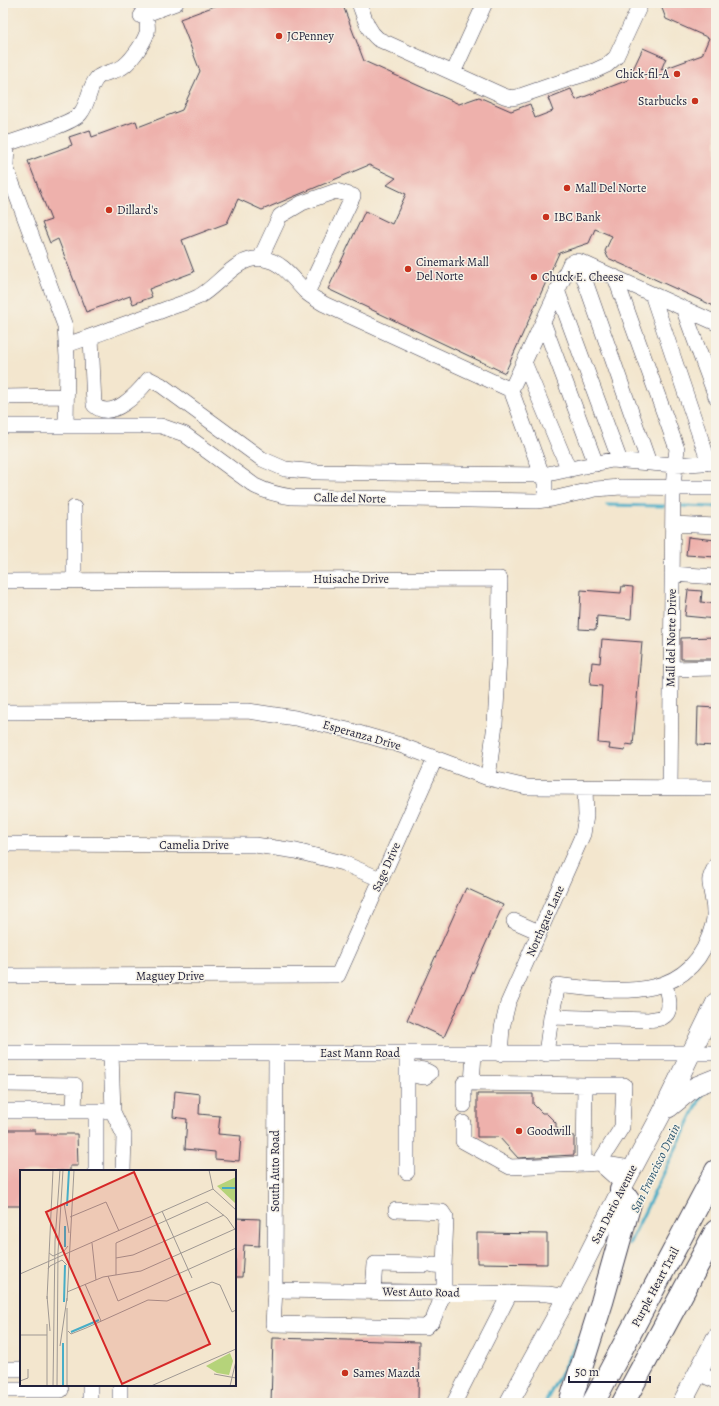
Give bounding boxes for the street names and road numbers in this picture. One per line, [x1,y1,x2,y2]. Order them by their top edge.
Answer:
street label: Calle del Norte [314,489,386,507]
street label: Huisache Drive [313,571,389,587]
street label: Mall del Norte Drive [662,589,680,687]
street label: Esperanza Drive [321,716,403,754]
street label: Camelia Drive [159,837,229,853]
street label: Sage Drive [368,840,404,894]
street label: Northgate Lane [522,883,568,959]
street label: Maguey Drive [136,968,204,984]
street label: East Mann Road [320,1045,400,1061]
street label: South Auto Road [267,1130,283,1212]
street label: San Dario Avenue [587,1162,641,1246]
street label: Purple Heart Trail [627,1244,683,1330]
street label: West Auto Road [381,1283,460,1301]

